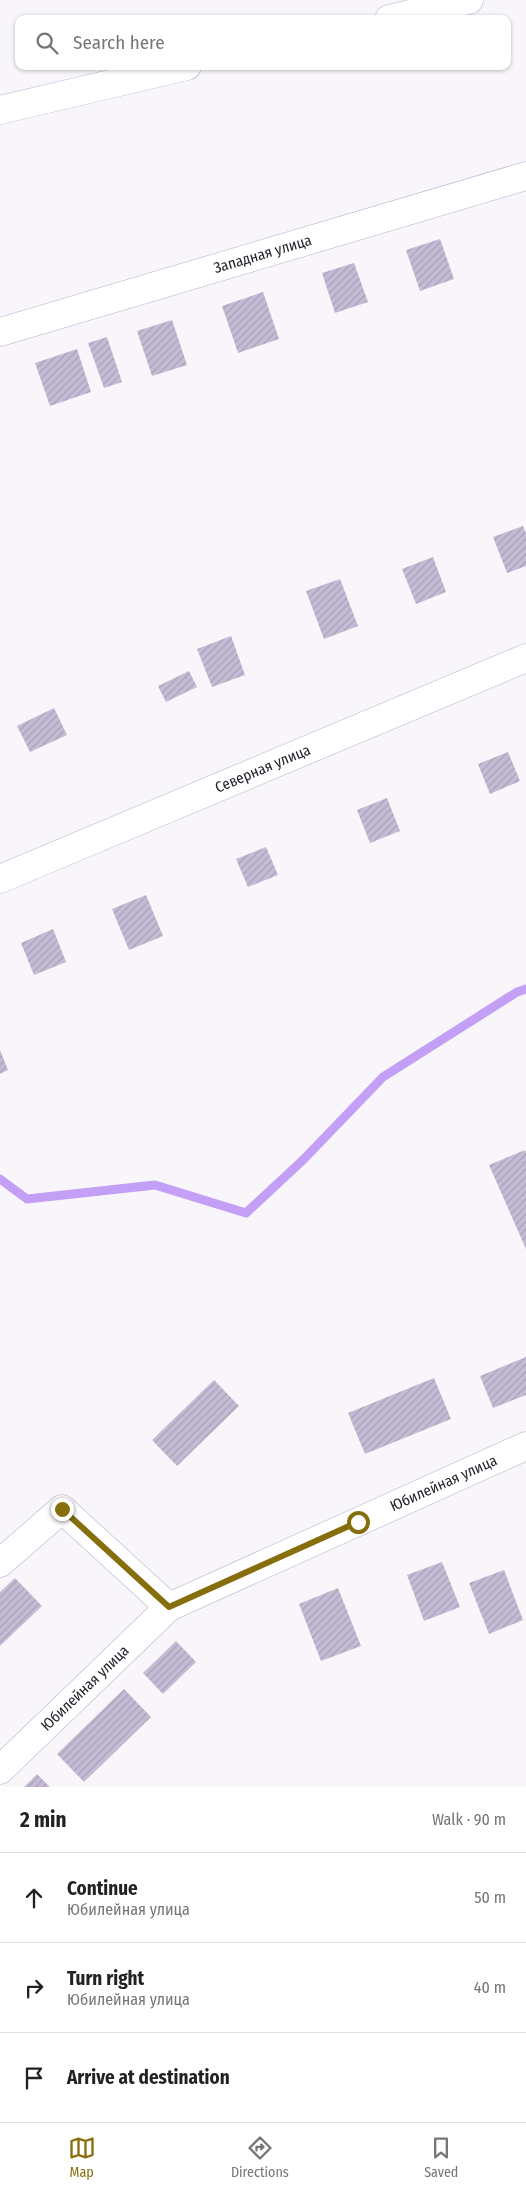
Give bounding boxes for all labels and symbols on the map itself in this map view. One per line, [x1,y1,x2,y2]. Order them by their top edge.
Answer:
street label: Западная улица [212,231,314,277]
street label: Северная улица [212,741,313,797]
street label: Юбилейная улица [387,1451,500,1515]
route end [51,1498,74,1521]
route start [347,1511,370,1534]
street label: Юбилейная улица [37,1642,133,1735]

